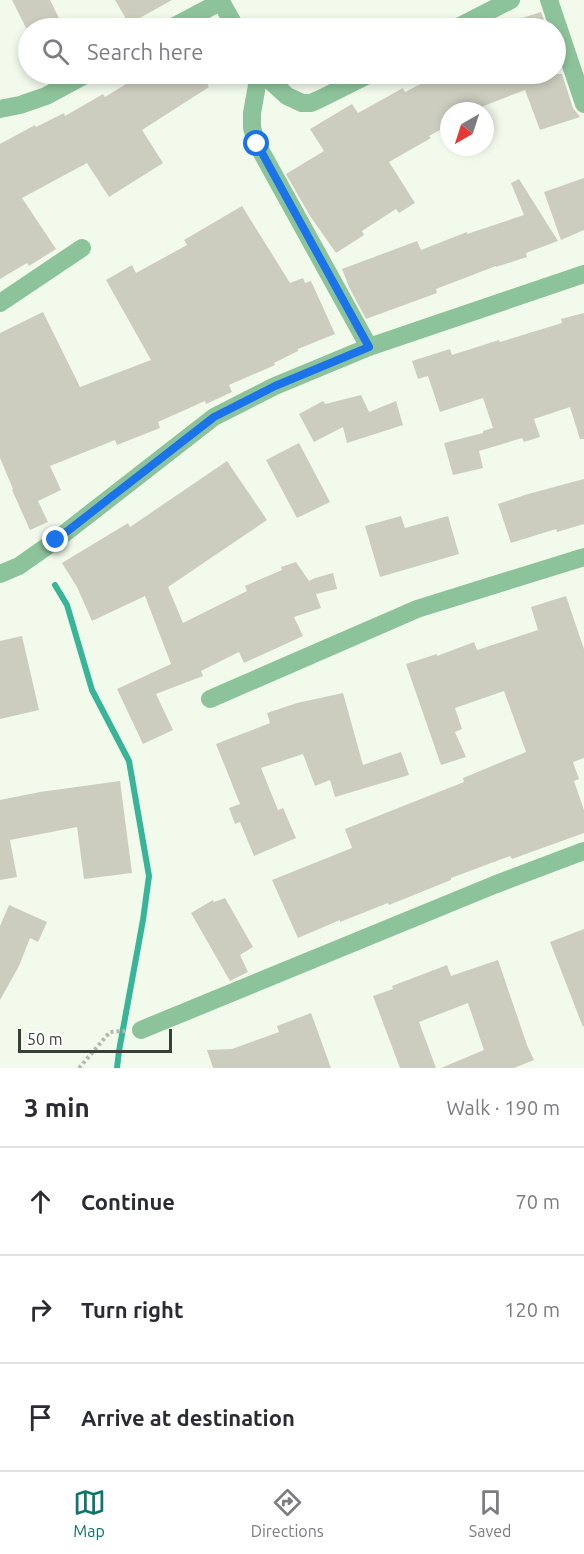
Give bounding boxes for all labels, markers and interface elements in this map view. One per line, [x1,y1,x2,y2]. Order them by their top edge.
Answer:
search box [18,18,566,84]
icon: search [39,35,72,68]
text: Search here [87,39,203,64]
north arrow [440,102,494,156]
route start [243,130,269,156]
route end [42,526,68,552]
scale bar [18,1026,172,1054]
text: 50 m [27,1030,63,1048]
text: 3 min [24,1093,90,1122]
text: Walk · 190 m [447,1096,560,1119]
icon: ahead [24,1185,57,1218]
text: Continue [81,1189,175,1214]
text: 70 m [516,1190,560,1213]
icon: right [24,1293,57,1326]
text: Turn right [81,1297,183,1322]
text: 120 m [504,1298,560,1321]
icon: arrive [24,1401,57,1434]
text: Arrive at destination [81,1405,295,1430]
tab: Map [73,1486,106,1540]
tab: Directions [251,1486,324,1540]
tab: Saved [469,1486,511,1540]

